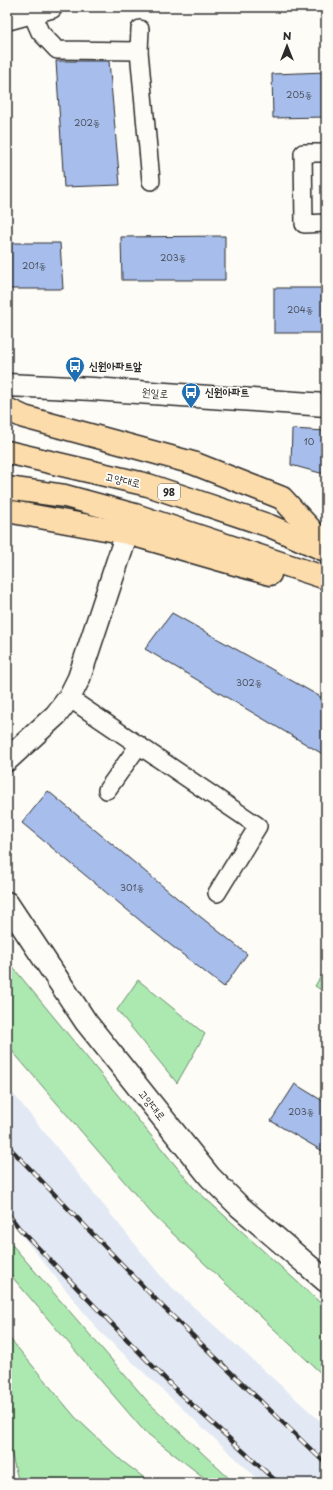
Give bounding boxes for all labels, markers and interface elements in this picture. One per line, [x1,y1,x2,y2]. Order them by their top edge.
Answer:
north arrow [267,26,307,66]
text: N [283,27,292,44]
house number: 205동 [286,87,312,101]
house number: 202동 [74,115,100,129]
house number: 203동 [160,250,186,264]
house number: 201동 [22,258,46,272]
house number: 204동 [287,302,313,316]
bus stop icon: 신원아파트앞 [64,355,86,383]
place label: 신원아파트앞 [89,357,142,374]
bus stop icon: 신원아파트 [180,381,202,409]
street label: 원일로 [141,383,169,402]
place label: 신원아파트 [205,383,249,400]
house number: 10 [304,434,315,448]
street label: 고양대로 [104,468,142,492]
road number: 98 [158,484,180,500]
house number: 302동 [236,675,262,689]
house number: 301동 [120,880,144,894]
street label: 고양대로 [135,1086,170,1124]
house number: 203동 [288,1104,314,1118]

